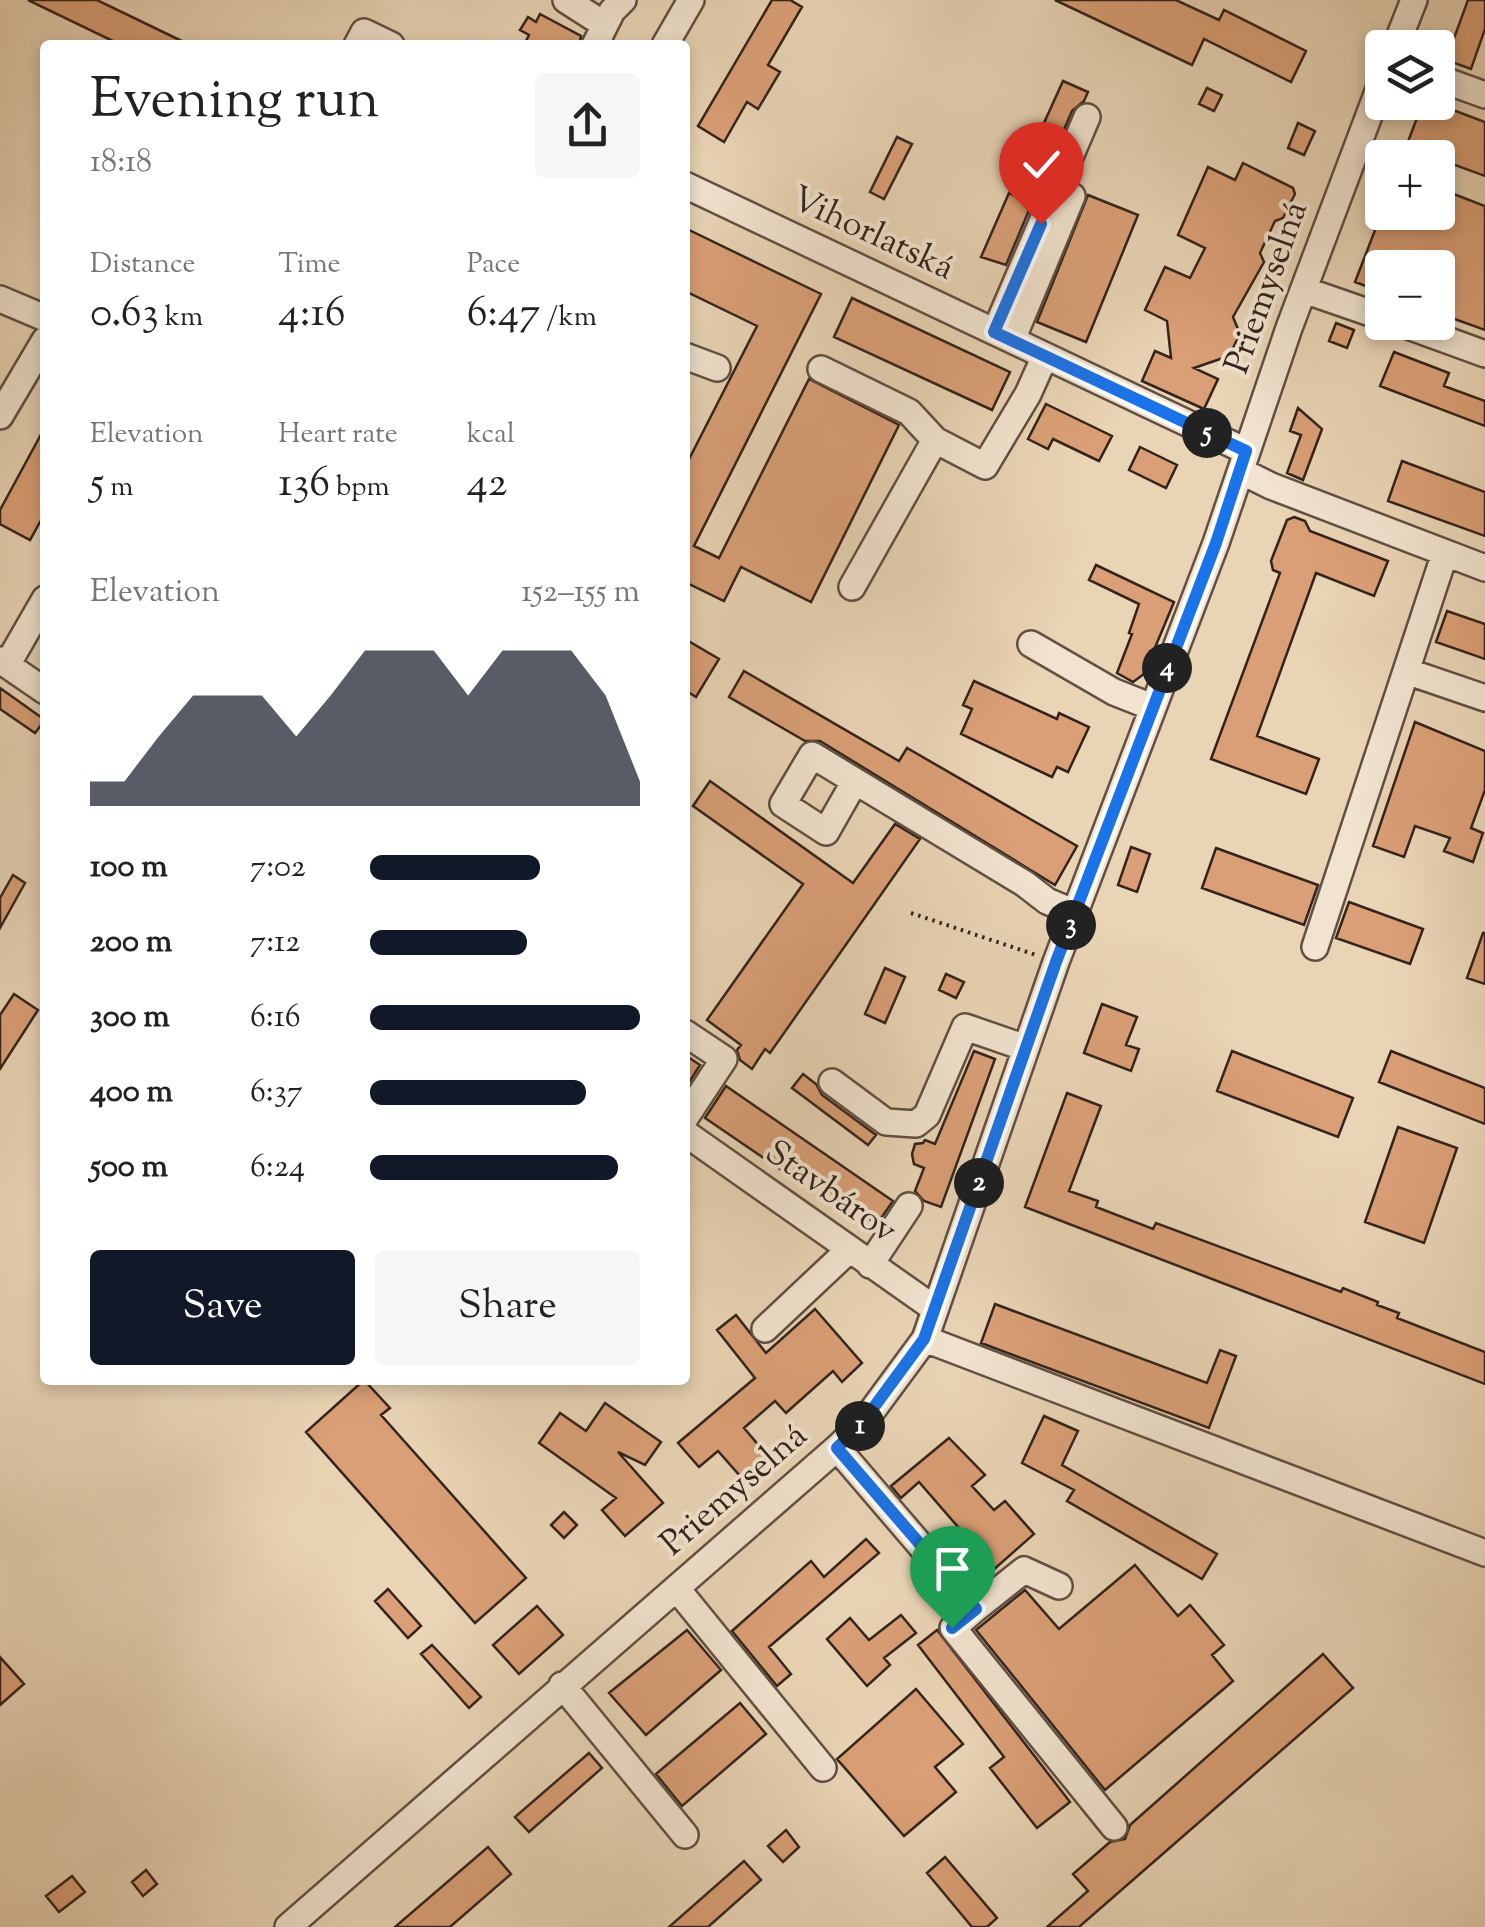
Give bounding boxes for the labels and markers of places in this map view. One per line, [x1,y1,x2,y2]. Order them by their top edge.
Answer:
pin [999,122,1084,225]
pin: 5 [1182,408,1232,458]
pin: 4 [1142,643,1192,693]
pin: 3 [1046,900,1096,950]
pin: 2 [954,1158,1004,1208]
pin: 1 [835,1401,885,1451]
pin [910,1526,995,1629]

